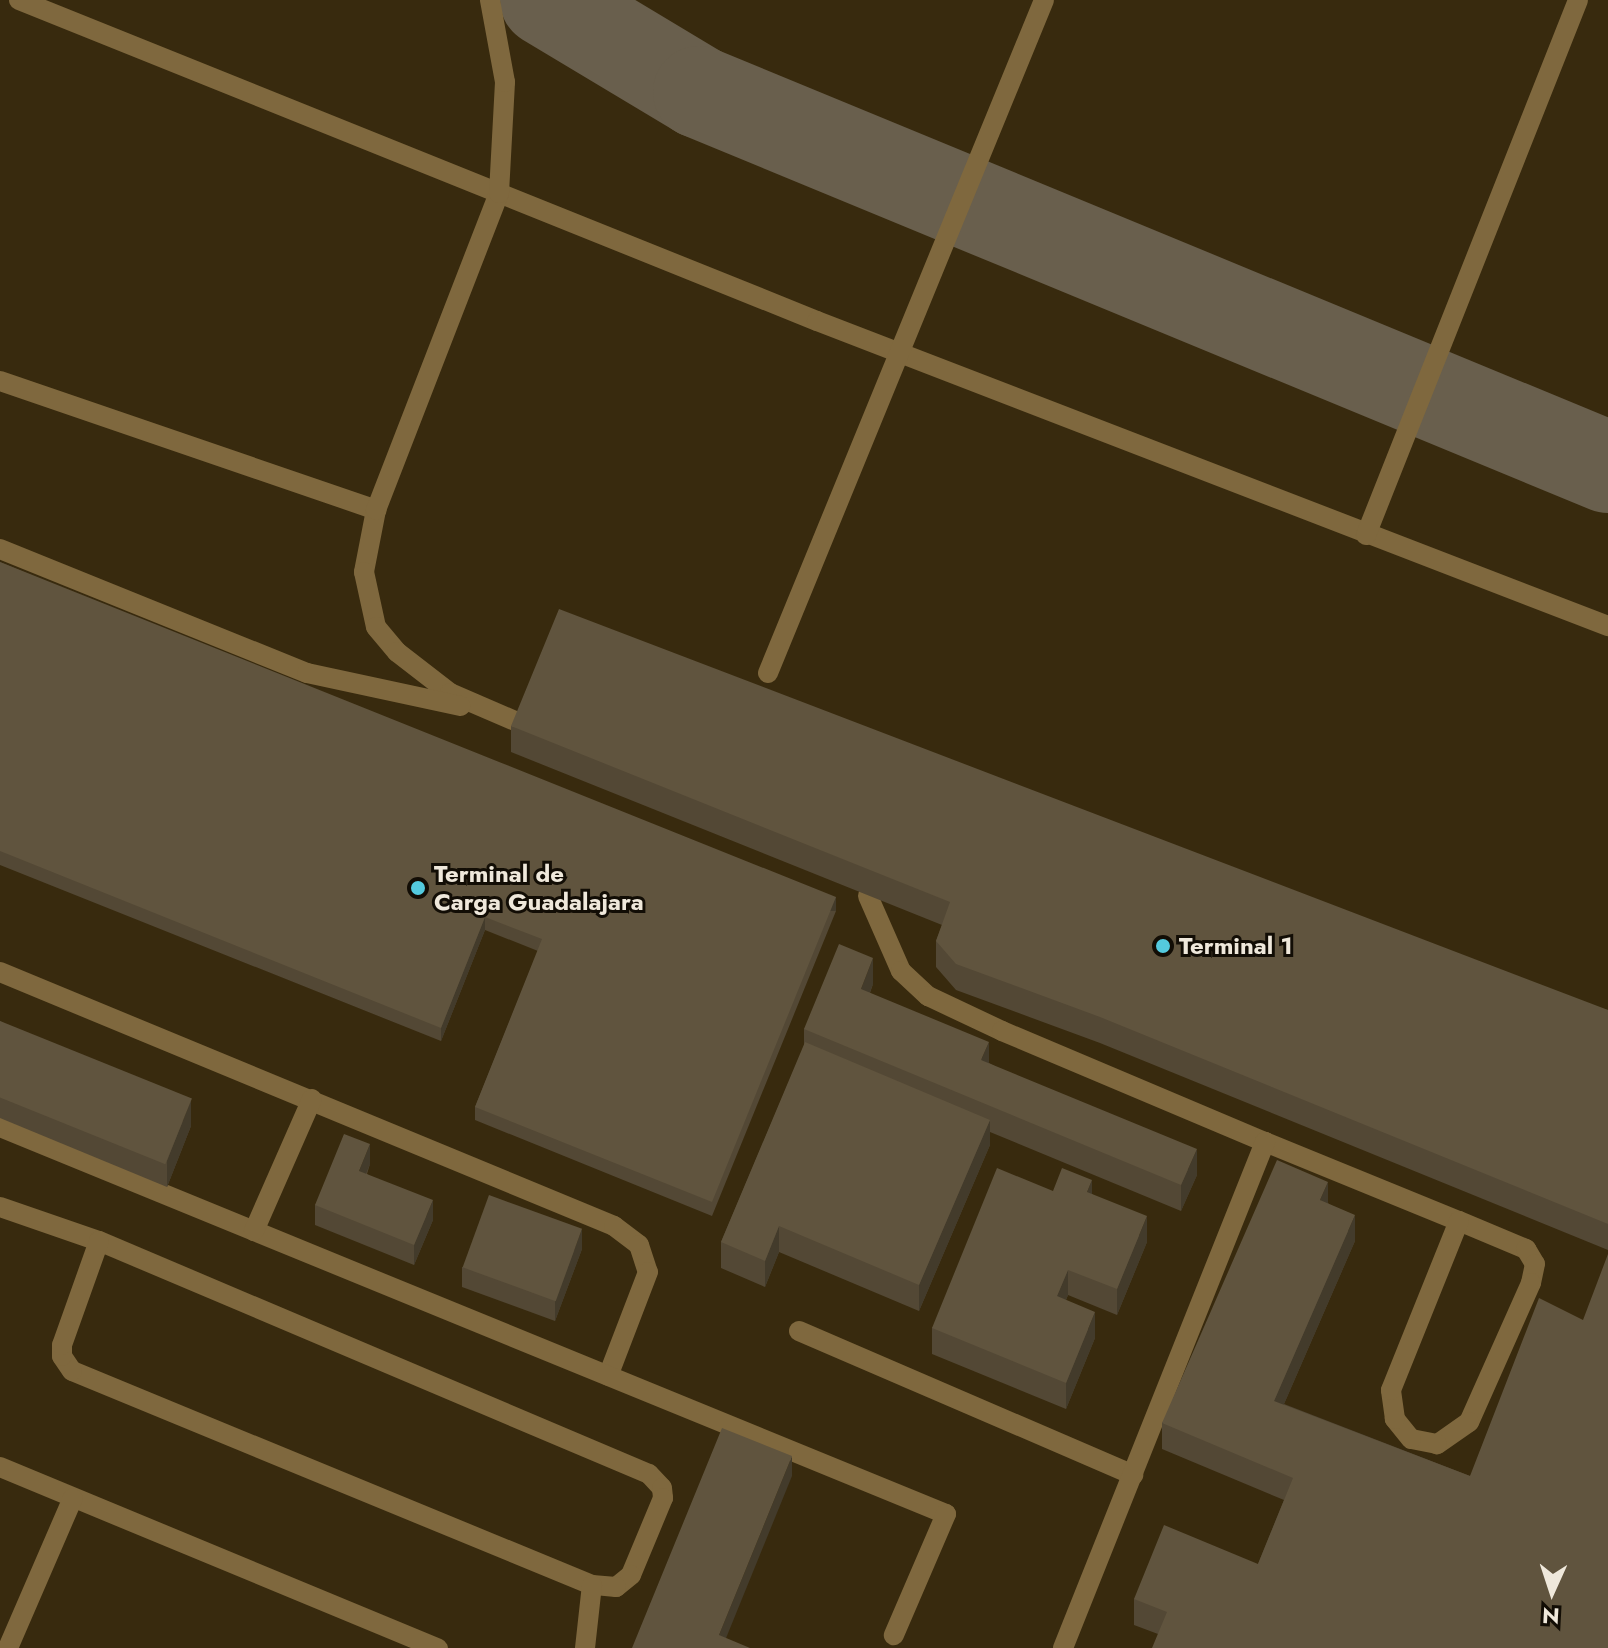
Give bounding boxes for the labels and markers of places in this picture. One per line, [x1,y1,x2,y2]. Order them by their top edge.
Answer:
place label: Terminal de Carga Guadalajara [434,860,644,916]
marker: Terminal de Carga Guadalajara [409,879,427,897]
place label: Terminal 1 [1179,932,1293,960]
marker: Terminal 1 [1154,937,1172,955]

